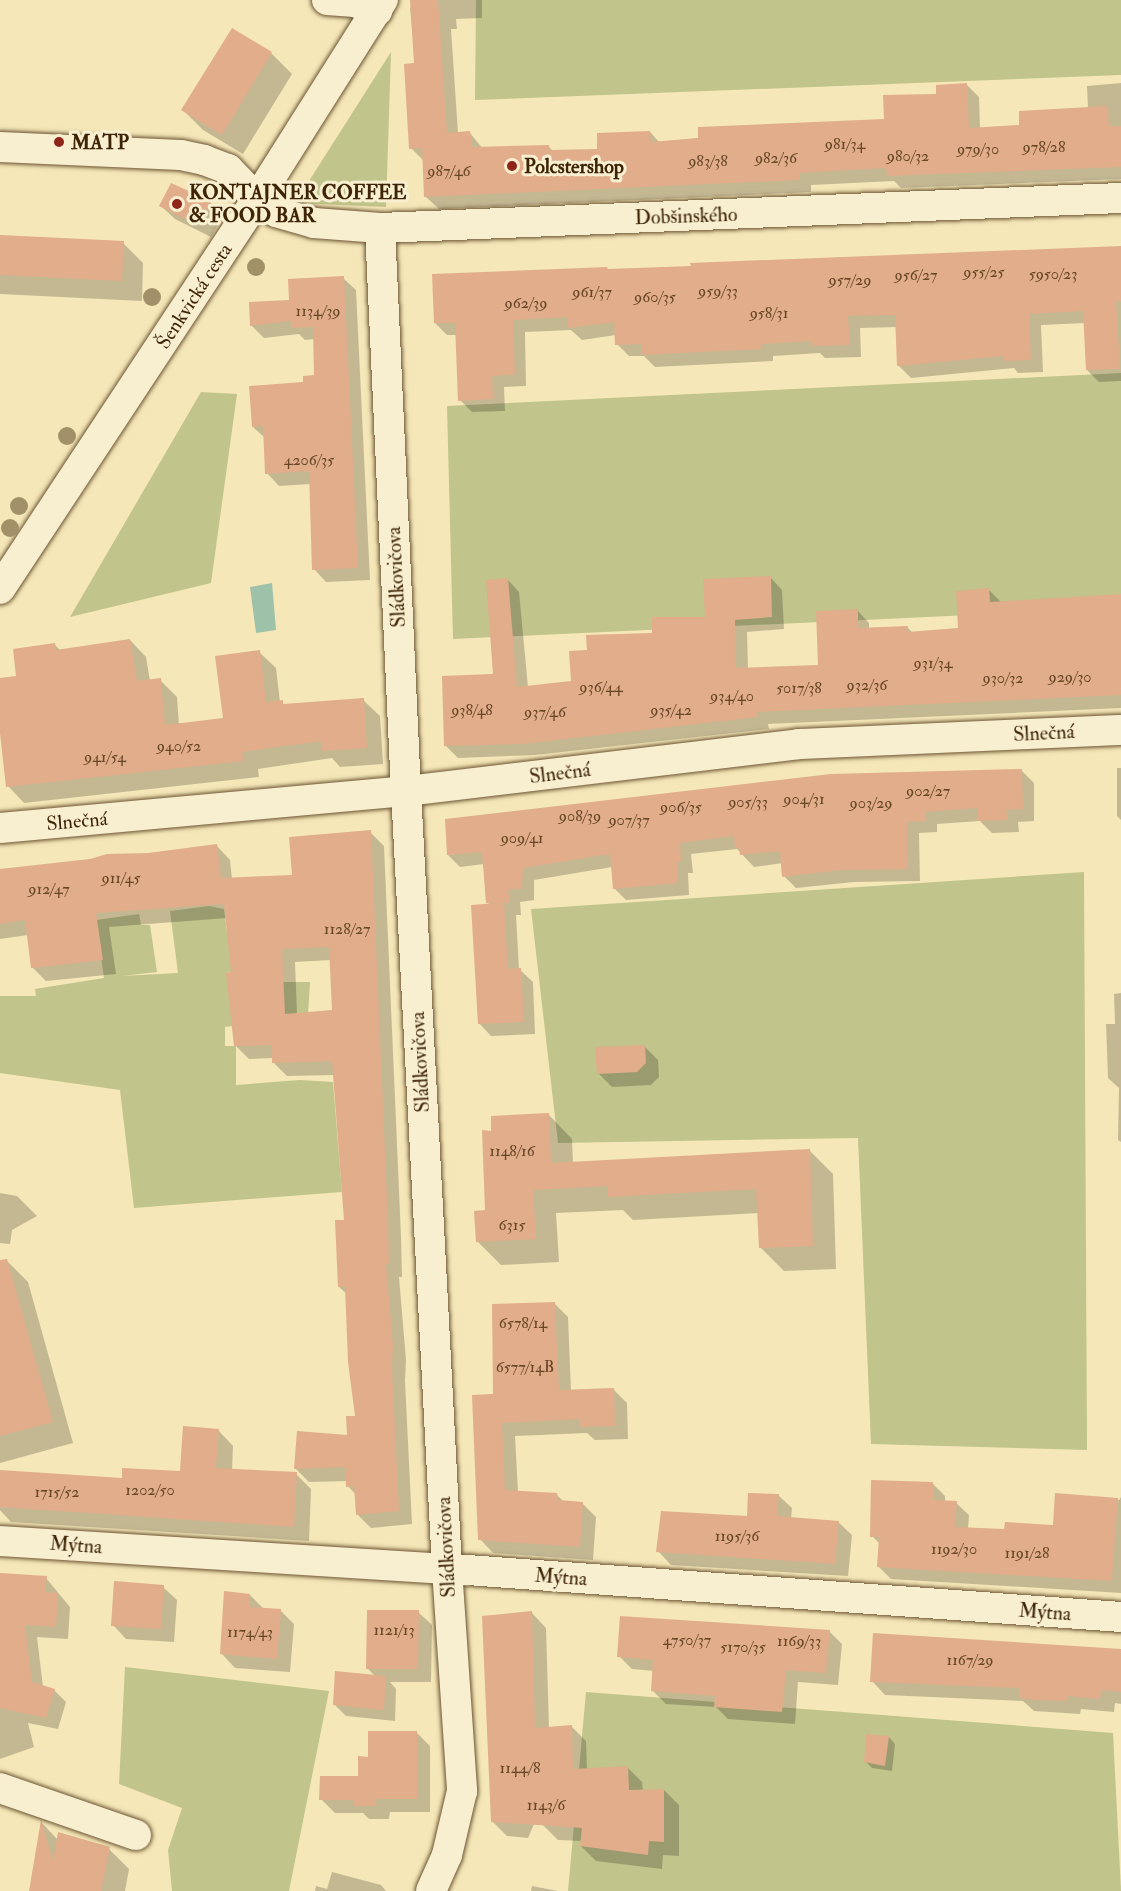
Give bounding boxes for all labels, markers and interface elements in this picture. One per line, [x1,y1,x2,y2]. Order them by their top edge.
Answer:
place label: MATP [71,130,129,154]
house number: 981/34 [825,134,865,154]
marker: MATP [52,135,66,149]
house number: 978/28 [1023,137,1065,157]
house number: 979/30 [957,139,999,159]
house number: 980/32 [887,146,929,166]
house number: 982/36 [755,148,797,168]
house number: 983/38 [688,151,728,171]
place label: Polcstershop [524,154,624,178]
marker: Polcstershop [505,159,519,173]
house number: 987/46 [427,161,471,181]
place label: KONTAJNER COFFEE & FOOD BAR [189,180,406,227]
marker: KONTAJNER COFFEE & FOOD BAR [170,197,184,211]
street label: Dobšinského [634,202,738,230]
street label: Šenkvická cesta [151,239,237,353]
house number: 955/25 [963,262,1005,282]
house number: 5950/23 [1029,264,1077,284]
house number: 956/27 [895,265,937,285]
house number: 957/29 [829,270,871,290]
house number: 959/33 [698,281,738,301]
house number: 961/37 [572,282,612,302]
house number: 960/35 [634,287,676,307]
house number: 962/39 [505,293,547,313]
house number: 1134/39 [296,301,340,321]
house number: 958/31 [750,303,788,323]
house number: 4206/35 [284,450,334,470]
street label: Sládkovičova [381,526,411,628]
house number: 931/34 [914,653,952,673]
house number: 929/30 [1048,667,1092,687]
house number: 930/32 [983,668,1023,688]
house number: 932/36 [847,675,887,695]
house number: 936/44 [579,677,623,697]
house number: 5017/38 [776,678,822,698]
house number: 934/40 [710,686,754,706]
house number: 938/48 [451,700,493,720]
house number: 935/42 [650,700,692,720]
house number: 937/46 [524,702,566,722]
street label: Slnečná [1013,719,1075,747]
house number: 940/52 [157,736,201,756]
house number: 941/54 [84,747,126,767]
street label: Slnečná [528,757,592,789]
house number: 902/27 [906,781,950,801]
house number: 904/31 [783,789,825,809]
house number: 905/33 [728,792,768,812]
house number: 903/29 [849,793,892,813]
house number: 906/35 [660,797,702,817]
street label: Slnečná [45,806,109,836]
house number: 908/39 [559,806,601,826]
house number: 907/37 [608,810,650,830]
house number: 909/41 [501,828,543,848]
house number: 911/45 [102,868,140,888]
house number: 912/47 [28,879,70,899]
house number: 1128/27 [324,919,370,939]
street label: Sládkovičova [405,1011,435,1113]
house number: 1148/16 [489,1141,535,1161]
house number: 6315 [499,1215,525,1235]
house number: 6578/14 [499,1313,547,1333]
house number: 6577/14B [496,1357,554,1377]
house number: 1202/50 [125,1480,175,1500]
house number: 1715/52 [35,1482,79,1502]
street label: Sládkovičova [431,1496,461,1598]
house number: 1195/36 [715,1526,759,1546]
street label: Mýtna [49,1531,103,1559]
house number: 1192/30 [931,1539,977,1559]
house number: 1191/28 [1005,1543,1049,1563]
street label: Mýtna [534,1563,588,1591]
street label: Mýtna [1018,1598,1072,1626]
house number: 1121/13 [373,1620,415,1640]
house number: 1174/43 [227,1622,273,1642]
house number: 4750/37 [663,1630,711,1650]
house number: 1169/33 [777,1631,821,1651]
house number: 5170/35 [720,1637,766,1657]
house number: 1167/29 [946,1650,994,1670]
house number: 1144/8 [500,1758,540,1778]
house number: 1143/6 [527,1795,565,1815]

